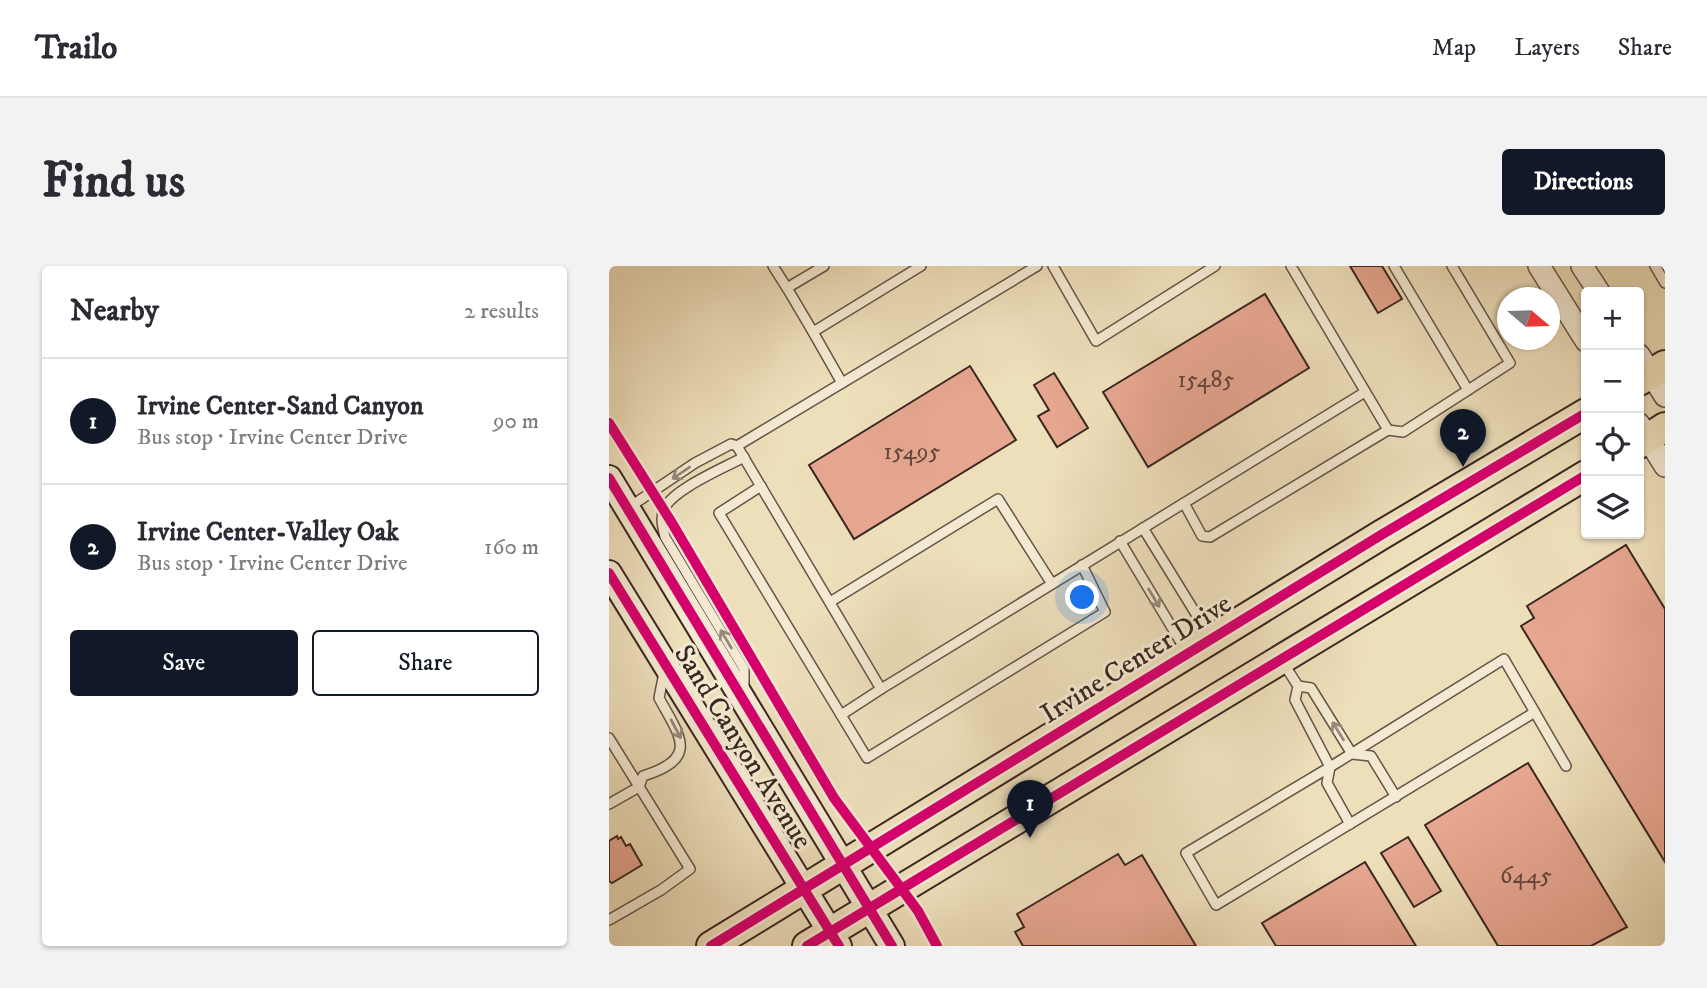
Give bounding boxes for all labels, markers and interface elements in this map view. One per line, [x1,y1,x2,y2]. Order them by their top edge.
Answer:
text: Trailo [35,28,117,69]
text: Map [1432,33,1476,63]
text: Layers [1514,33,1580,63]
text: Share [1618,33,1672,63]
button: Directions [1502,149,1665,215]
text: Find us [42,151,185,213]
north arrow [1497,287,1560,350]
map controls [1581,287,1644,539]
button: + [1581,287,1644,350]
text: Nearby [70,293,159,330]
text: 2 results [464,297,539,326]
button: − [1581,350,1644,413]
house number: 15485 [1177,365,1235,395]
text: Irvine Center-Sand Canyon [137,390,423,423]
text: 1 [89,407,97,436]
text: 90 m [493,407,539,436]
pin: 2 [1440,409,1486,467]
button: locate [1581,413,1644,476]
text: Bus stop · Irvine Center Drive [137,423,408,452]
house number: 15495 [883,437,941,467]
one-way arrow [672,466,691,480]
button: layers [1581,476,1644,539]
text: Irvine Center-Valley Oak [137,516,399,549]
text: 2 [87,533,99,562]
text: 160 m [484,533,539,562]
text: Bus stop · Irvine Center Drive [137,549,408,578]
your location [1065,580,1099,614]
street label: Irvine Center Drive [1034,586,1238,732]
one-way arrow [1147,587,1161,607]
button: Save [70,630,298,696]
button: Share [312,630,539,696]
one-way arrow [719,630,733,650]
street label: Sand Canyon Avenue [666,638,820,856]
one-way arrow [669,719,683,739]
one-way arrow [1331,722,1346,741]
pin: 1 [1007,780,1053,838]
house number: 6445 [1500,861,1552,891]

